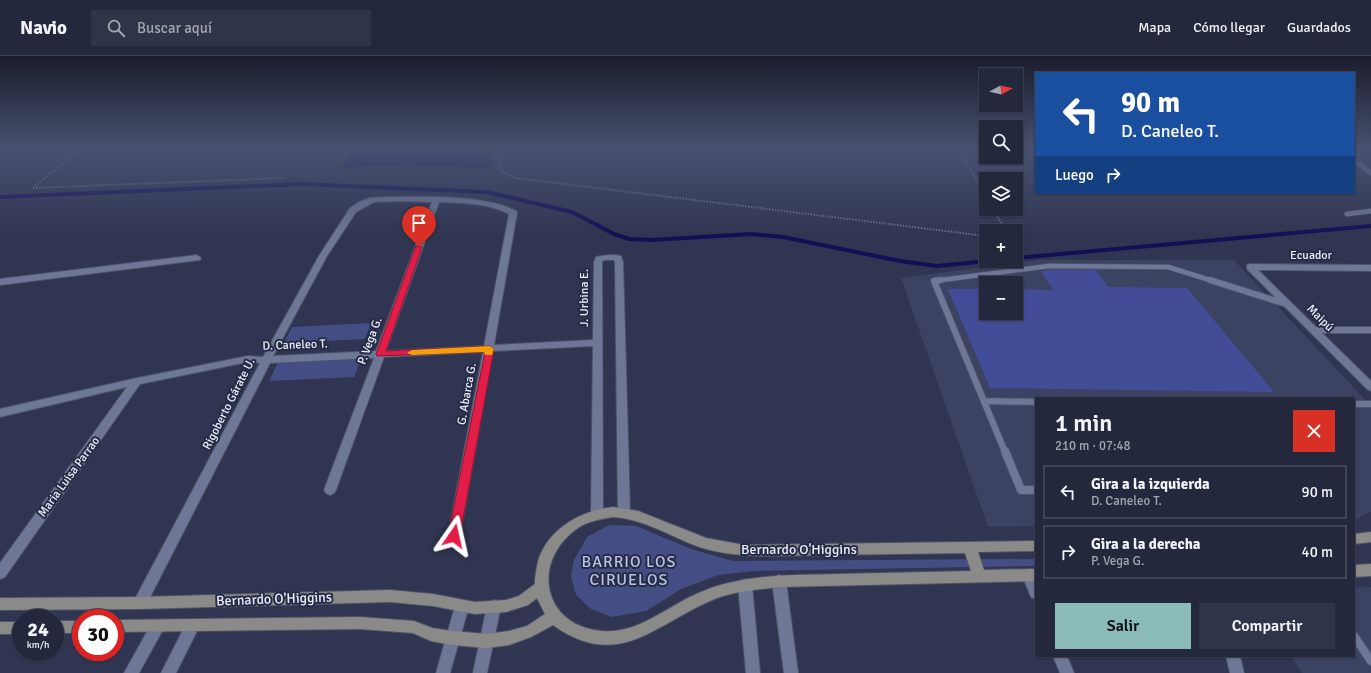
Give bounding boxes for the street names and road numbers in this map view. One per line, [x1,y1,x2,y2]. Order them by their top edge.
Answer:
street label: Ecuador [1290,248,1333,263]
street label: J. Urbina E. [577,269,592,327]
street label: Maipú [1303,301,1337,335]
street label: P. Vega G. [355,315,385,367]
street label: D. Caneleo T. [262,336,328,354]
street label: Rigoberto Gárate U. [199,356,259,452]
street label: G. Abarca G. [454,362,480,426]
street label: Maria Luisa Parrao [35,434,103,520]
street label: Bernardo O'Higgins [741,541,857,558]
street label: Bernardo O'Higgins [216,588,332,610]

